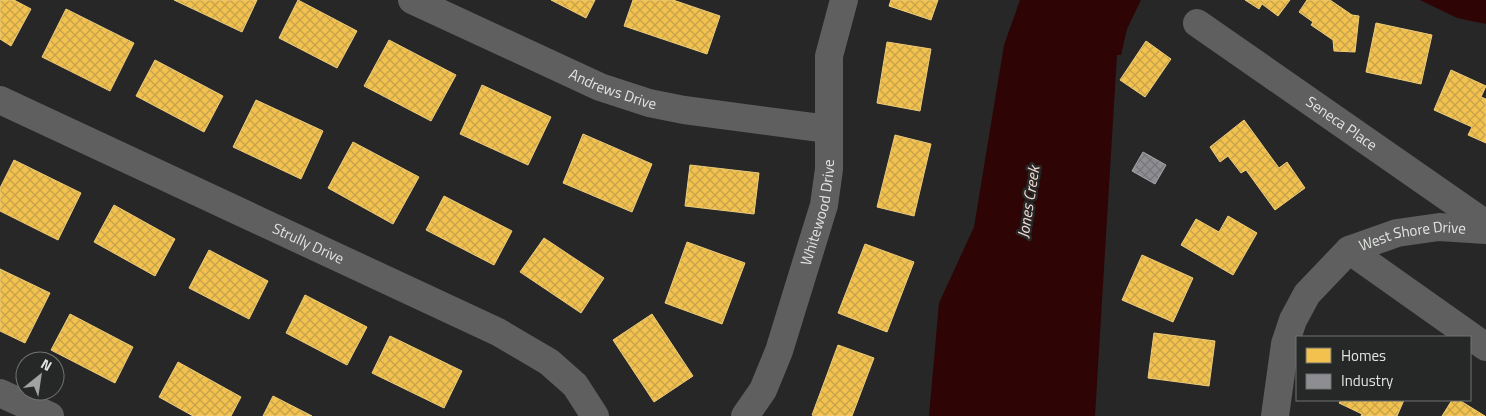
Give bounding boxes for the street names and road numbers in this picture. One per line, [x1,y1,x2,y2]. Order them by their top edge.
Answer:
street label: Andrews Drive [565,62,659,115]
street label: Seneca Place [1301,90,1382,156]
street label: Whitewood Drive [794,160,840,268]
street label: West Shore Drive [1355,215,1467,257]
street label: Strully Drive [269,216,348,270]

